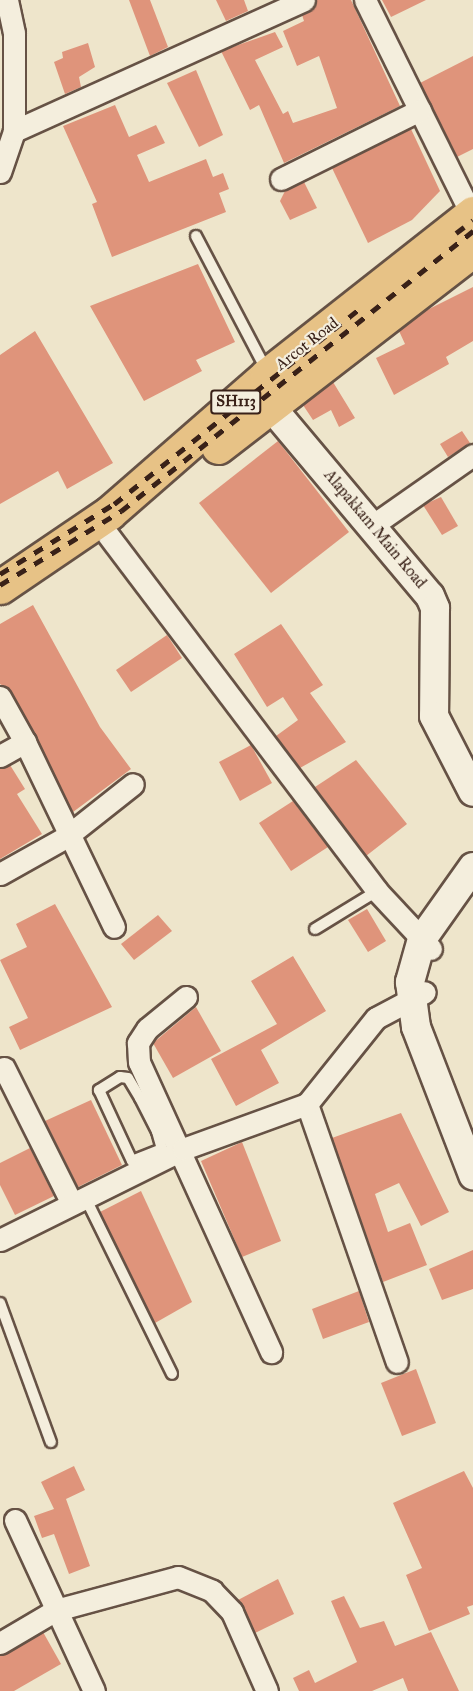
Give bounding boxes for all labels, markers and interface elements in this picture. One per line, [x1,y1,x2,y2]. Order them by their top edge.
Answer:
street label: Arcot Road [272,313,342,375]
road number: SH113 [209,390,263,414]
street label: Alapakkam Main Road [320,466,430,592]

